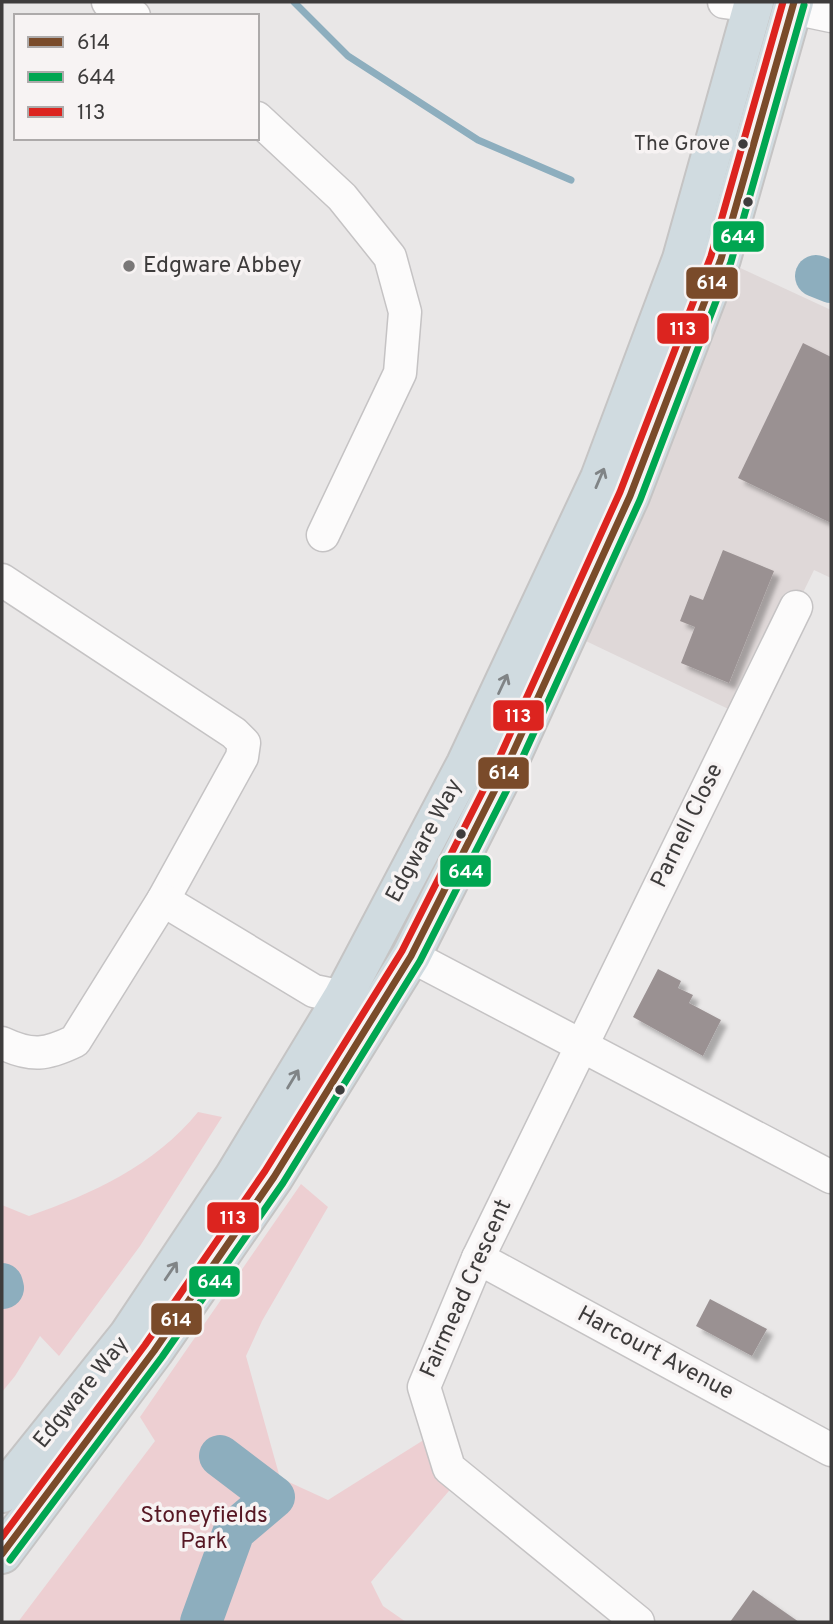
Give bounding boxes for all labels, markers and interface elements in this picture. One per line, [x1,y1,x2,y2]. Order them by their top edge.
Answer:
legend [14,14,259,140]
text: 614 [77,30,110,57]
text: 644 [77,65,116,92]
text: 113 [77,100,105,127]
place label: The Grove [634,131,730,158]
marker: The Grove [736,137,750,151]
unlabelled marker [741,195,755,209]
line badge: 644 [712,220,765,253]
text: 644 [720,226,756,250]
place label: Edgware Abbey [143,252,302,281]
marker: Edgware Abbey [121,258,137,274]
line badge: 614 [685,266,739,300]
text: 614 [696,272,728,296]
line badge: 113 [656,312,710,345]
text: 113 [670,318,696,342]
one-way arrow [594,467,607,489]
one-way arrow [497,674,511,695]
line badge: 113 [492,699,545,732]
text: 113 [505,705,531,729]
line badge: 614 [477,756,530,790]
street label: Parnell Close [645,759,731,893]
text: 614 [488,762,520,786]
street label: Edgware Way [380,774,470,908]
unlabelled marker [454,827,468,841]
line badge: 644 [439,854,492,888]
text: 644 [448,861,484,885]
one-way arrow [286,1069,300,1089]
unlabelled marker [333,1083,347,1097]
street label: Fairmead Crescent [415,1195,519,1383]
line badge: 113 [206,1201,260,1234]
text: 113 [220,1207,246,1231]
one-way arrow [164,1262,179,1281]
line badge: 644 [188,1265,241,1298]
text: 644 [197,1271,233,1295]
street label: Harcourt Avenue [572,1301,738,1407]
line badge: 614 [150,1302,203,1336]
text: 614 [160,1309,192,1333]
street label: Edgware Way [28,1331,136,1455]
park label: Stoneyfields Park [140,1502,268,1557]

